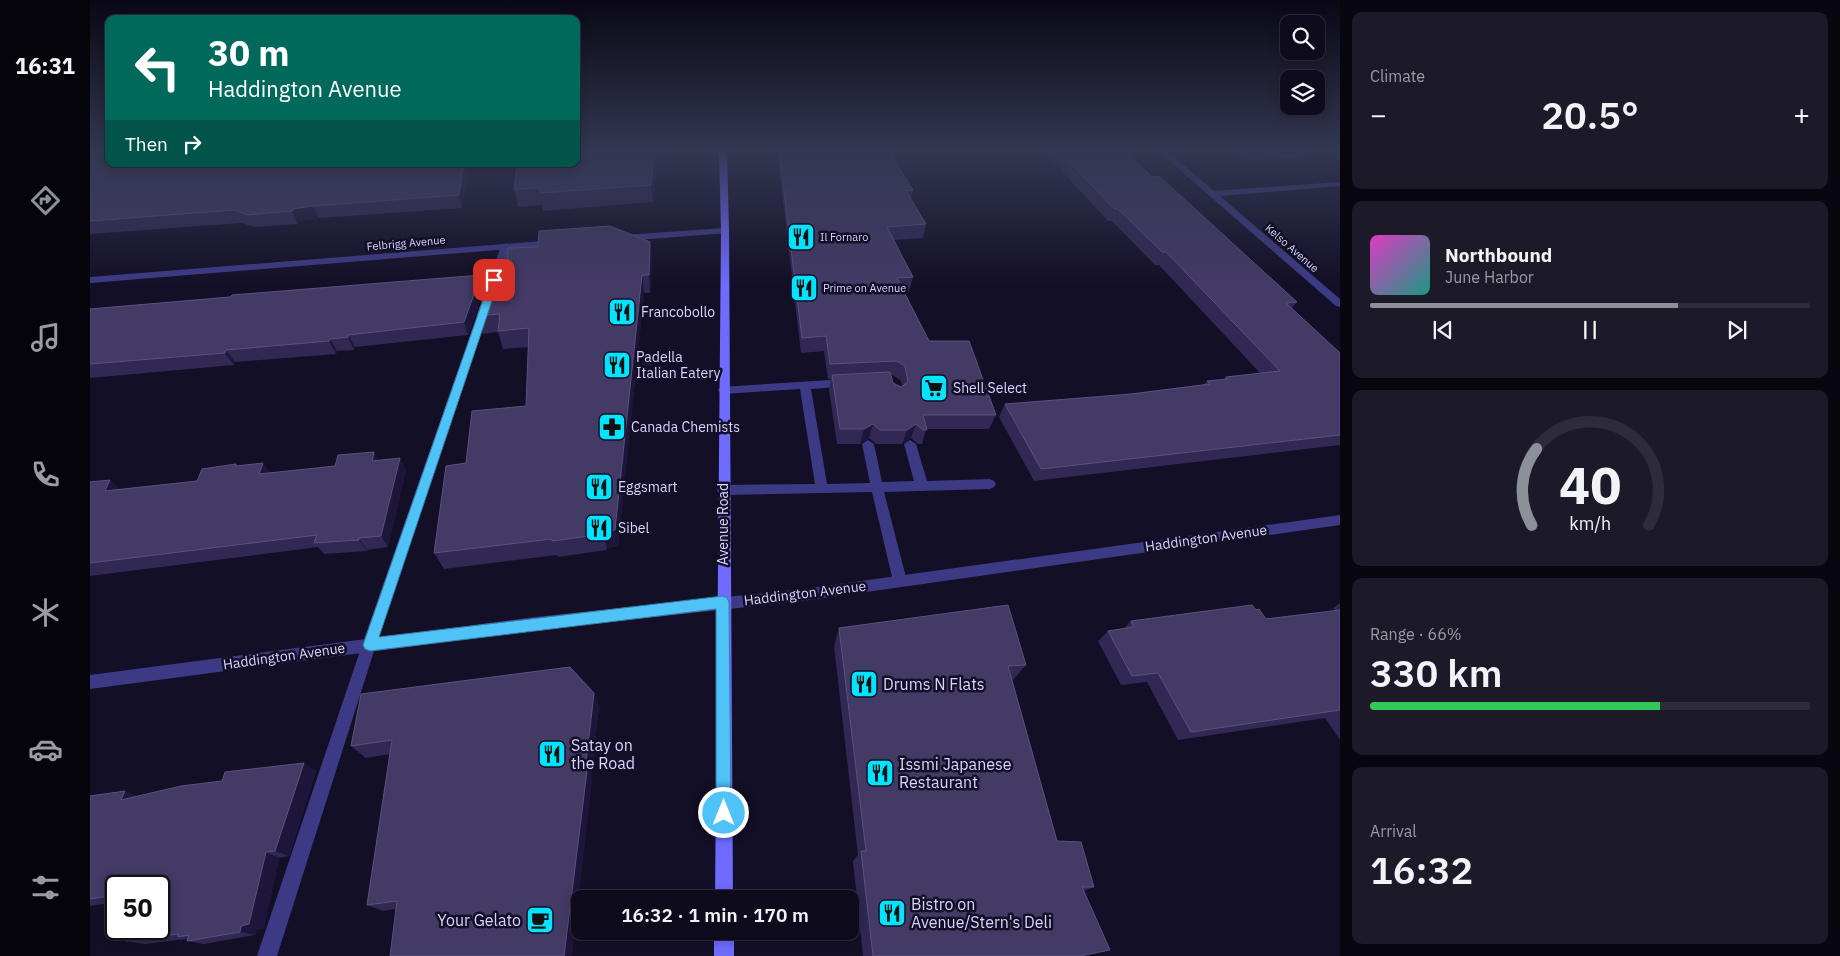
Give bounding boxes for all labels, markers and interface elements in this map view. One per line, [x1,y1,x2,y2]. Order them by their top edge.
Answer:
map controls [1280,15,1325,115]
button: search [1280,15,1325,60]
text: 30 m [208,30,290,76]
icon: left [125,35,190,100]
text: 16:31 [15,51,75,80]
text: Climate [1370,66,1425,86]
button: layers [1280,70,1325,115]
text: Haddington Avenue [208,74,402,103]
text: 20.5° [1541,90,1639,139]
text: − [1370,96,1387,133]
text: + [1793,96,1810,133]
icon: right [178,130,206,158]
text: Then [125,132,168,156]
icon: directions [28,183,63,218]
street label: Kelso Avenue [1262,221,1322,275]
restaurant icon: Il Fornaro [786,222,816,252]
place label: Il Fornaro [820,230,868,244]
street label: Felbrigg Avenue [366,233,446,253]
text: Northbound [1445,243,1552,267]
pin [473,259,515,301]
icon: arrive [480,266,508,294]
text: June Harbor [1445,267,1534,287]
restaurant icon: Prime on Avenue [789,273,819,303]
place label: Prime on Avenue [823,281,906,295]
restaurant icon: Francobollo [607,297,637,327]
place label: Francobollo [641,303,715,321]
icon: previous [1429,316,1457,344]
icon: pause [1576,316,1604,344]
icon: next [1723,316,1751,344]
icon: music [28,320,63,355]
place label: Padella Italian Eatery [636,348,720,382]
restaurant icon: Padella Italian Eatery [602,350,632,380]
supermarket icon: Shell Select [919,373,949,403]
place label: Shell Select [953,379,1027,397]
pharmacy icon: Canada Chemists [597,412,627,442]
place label: Canada Chemists [631,418,740,436]
text: 40 [1559,451,1621,518]
icon: phone [28,457,63,492]
restaurant icon: Eggsmart [584,472,614,502]
place label: Eggsmart [618,478,678,496]
street label: Avenue Road [714,483,732,565]
text: km/h [1569,512,1611,535]
restaurant icon: Sibel [584,513,614,543]
place label: Sibel [618,519,649,537]
street label: Haddington Avenue [1144,520,1269,555]
street label: Haddington Avenue [743,577,868,609]
icon: climate [28,595,63,630]
text: Range · 66% [1370,624,1462,644]
street label: Haddington Avenue [222,638,347,673]
text: 330 km [1370,648,1502,697]
restaurant icon: Drums N Flats [849,669,879,699]
place label: Drums N Flats [883,674,985,694]
icon: car [28,732,63,767]
place label: Satay on the Road [571,735,635,773]
restaurant icon: Satay on the Road [537,739,567,769]
place label: Issmi Japanese Restaurant [899,754,1012,792]
restaurant icon: Issmi Japanese Restaurant [865,758,895,788]
position arrow [697,786,749,838]
text: Arrival [1370,821,1417,841]
text: 16:32 [1370,845,1473,894]
icon: filters [28,870,63,905]
speed limit sign: 50 [105,875,170,940]
place label: Bistro on Avenue/Stern's Deli [911,894,1052,932]
restaurant icon: Bistro on Avenue/Stern's Deli [877,898,907,928]
text: 16:32 · 1 min · 170 m [621,903,809,927]
cafe icon: Your Gelato [525,905,555,935]
place label: Your Gelato [437,910,521,930]

